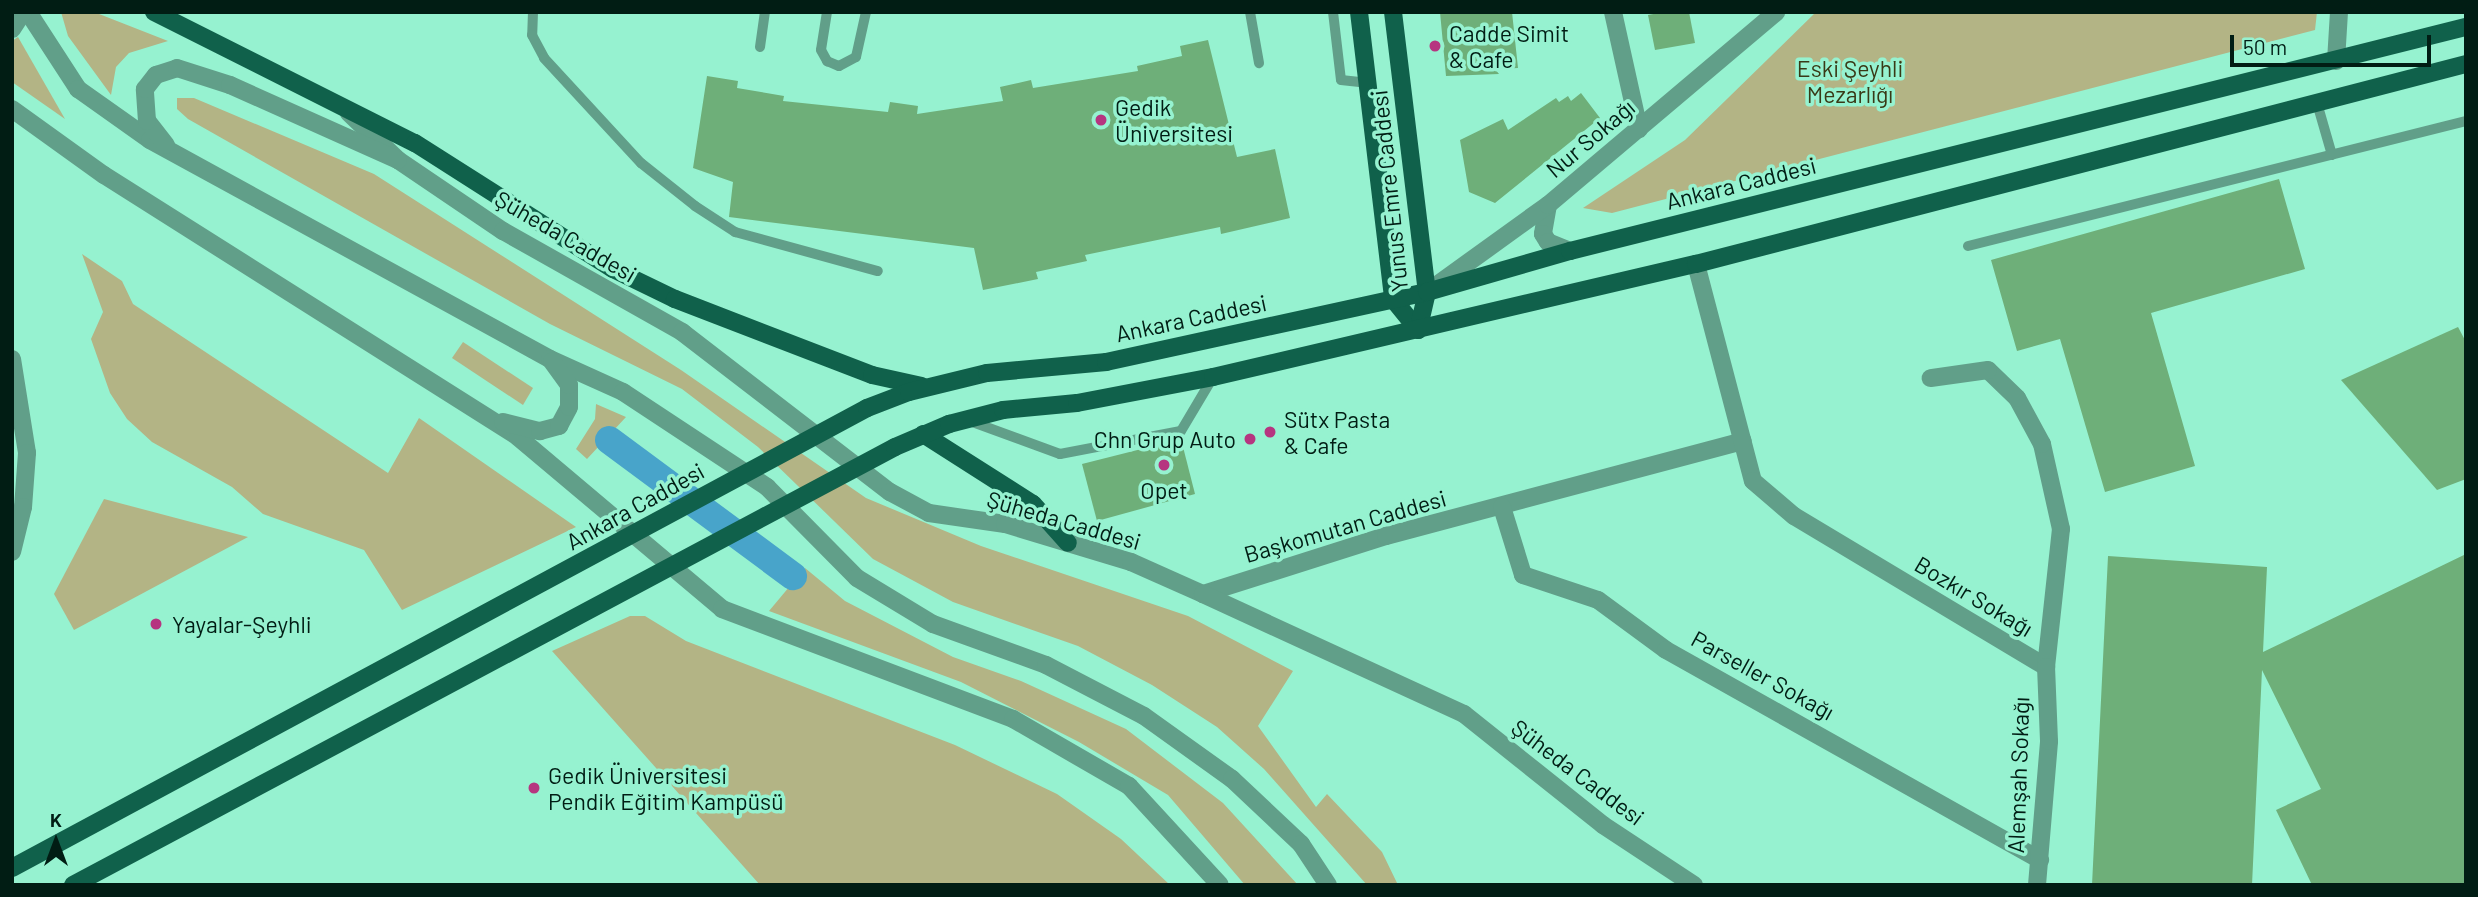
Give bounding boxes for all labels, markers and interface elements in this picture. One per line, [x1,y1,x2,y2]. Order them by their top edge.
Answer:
place label: Cadde Simit & Cafe [1449,19,1569,73]
scale bar [2233,21,2434,65]
text: 50 m [2243,34,2287,59]
marker: Cadde Simit & Cafe [1427,38,1443,54]
park label: Eski Şeyhli Mezarlığı [1797,54,1903,108]
street label: Yunus Emre Caddesi [1365,89,1413,293]
place label: Gedik Üniversitesi [1115,93,1233,147]
street label: Nur Sokağı [1540,93,1640,183]
marker: Gedik Üniversitesi [1093,112,1109,128]
street label: Ankara Caddesi [1663,151,1819,215]
street label: Şüheda Caddesi [490,184,642,288]
street label: Ankara Caddesi [1113,289,1269,347]
place label: Sütx Pasta & Cafe [1284,405,1390,459]
marker: Sütx Pasta & Cafe [1262,424,1278,440]
place label: Chn Grup Auto [1094,425,1236,453]
marker: Chn Grup Auto [1242,431,1258,447]
street label: Ankara Caddesi [561,457,709,555]
marker: Opet [1156,457,1172,473]
place label: Opet [1140,476,1188,504]
street label: Başkomutan Caddesi [1241,484,1449,568]
street label: Şüheda Caddesi [984,485,1144,555]
street label: Bozkır Sokağı [1910,550,2038,642]
place label: Yayalar-Şeyhli [172,610,312,638]
marker: Yayalar-Şeyhli [146,614,166,634]
street label: Parseller Sokağı [1687,624,1839,726]
street label: Alemşah Sokağı [2001,696,2035,854]
street label: Şüheda Caddesi [1506,713,1650,831]
place label: Gedik Üniversitesi Pendik Eğitim Kampüsü [548,761,784,815]
marker: Gedik Üniversitesi Pendik Eğitim Kampüsü [526,780,542,796]
north arrow [21,806,91,876]
text: K [50,808,62,831]

